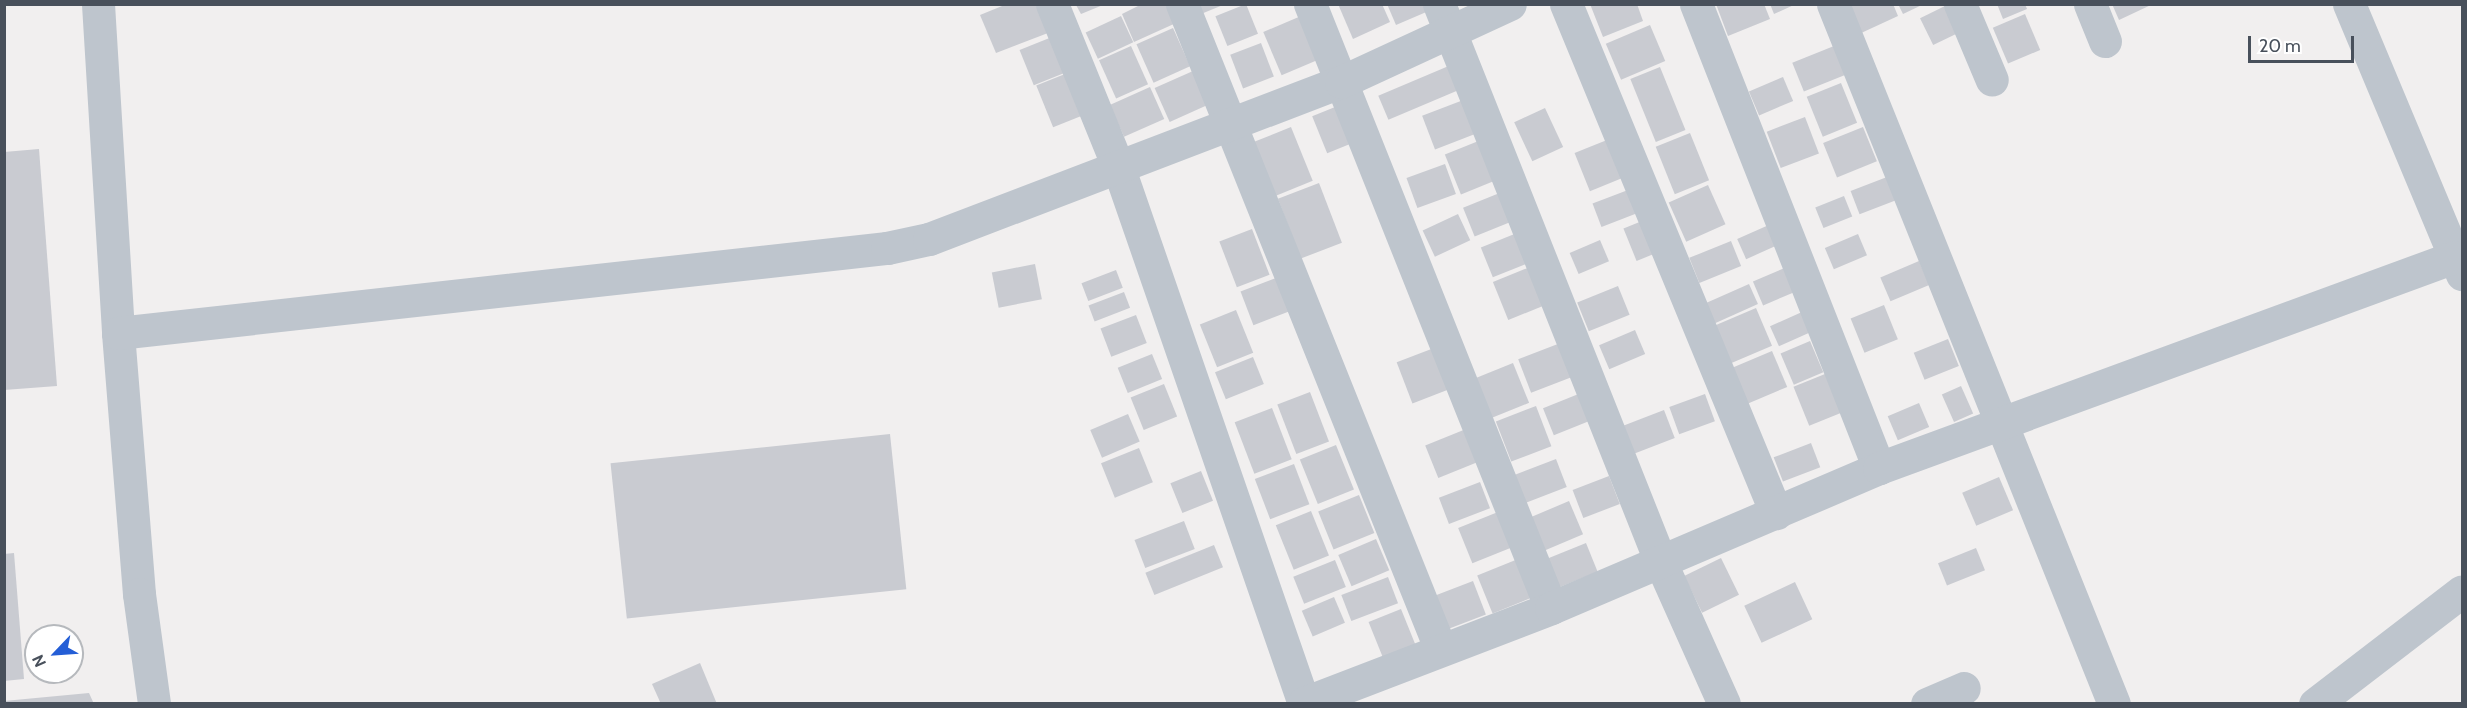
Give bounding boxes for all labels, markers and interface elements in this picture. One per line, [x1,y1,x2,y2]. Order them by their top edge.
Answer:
scale bar [2251,24,2358,62]
text: 20 m [2259,35,2301,57]
north arrow [24,624,84,684]
text: N [28,652,50,670]

